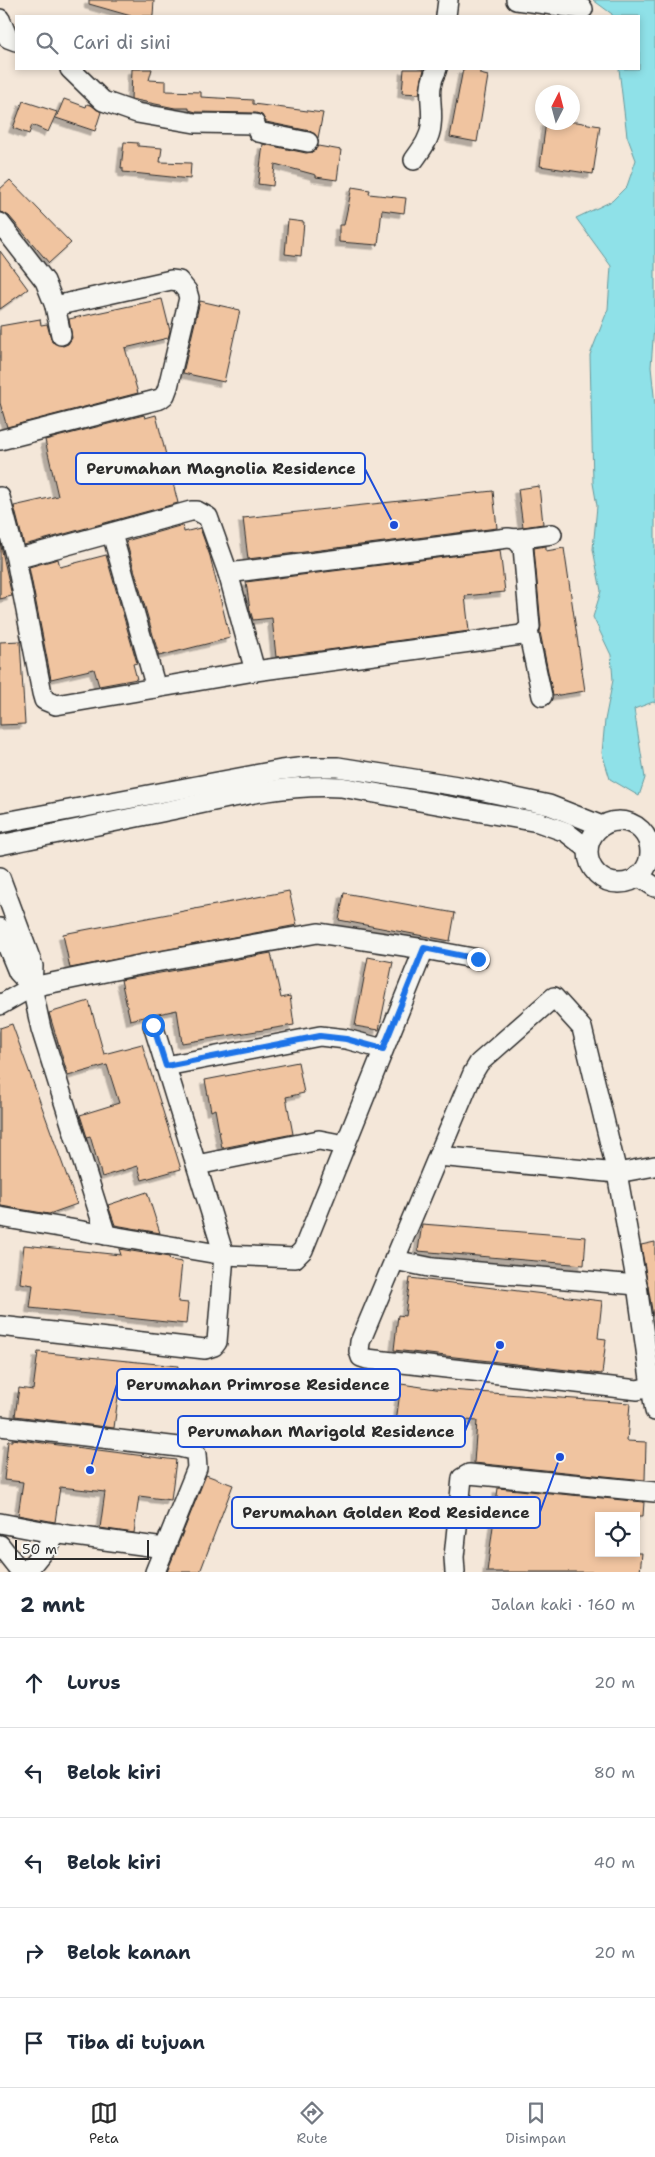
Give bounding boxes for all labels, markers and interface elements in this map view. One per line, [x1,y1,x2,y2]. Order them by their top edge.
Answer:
search box [15,15,640,70]
icon: search [33,29,61,57]
text: Cari di sini [73,30,171,55]
north arrow [535,85,580,130]
callout: Perumahan Magnolia Residence [76,453,365,484]
text: Perumahan Magnolia Residence [86,458,356,479]
route end [467,948,490,971]
route start [142,1014,165,1037]
callout: Perumahan Primrose Residence [117,1369,400,1400]
text: Perumahan Primrose Residence [126,1374,390,1395]
callout: Perumahan Marigold Residence [178,1416,465,1447]
text: Perumahan Marigold Residence [187,1421,455,1442]
callout: Perumahan Golden Rod Residence [232,1497,540,1528]
text: Perumahan Golden Rod Residence [242,1502,530,1523]
map controls [595,1512,640,1557]
button: locate [595,1512,640,1557]
scale bar [15,1537,149,1560]
text: 50 m [22,1540,57,1558]
text: 2 mnt [20,1591,85,1619]
text: Jalan kaki · 160 m [491,1594,635,1615]
icon: ahead [20,1669,48,1697]
text: Lurus [67,1670,121,1695]
text: 20 m [594,1672,635,1693]
icon: left [20,1759,48,1787]
text: Belok kiri [67,1760,161,1785]
text: 80 m [594,1762,635,1783]
icon: left [20,1849,48,1877]
text: Belok kiri [67,1850,161,1875]
text: 40 m [593,1852,635,1873]
icon: right [20,1939,48,1967]
text: Belok kanan [67,1940,191,1965]
text: 20 m [594,1942,635,1963]
icon: arrive [20,2029,48,2057]
text: Tiba di tujuan [67,2030,205,2055]
tab: Peta [89,2099,119,2147]
tab: Rute [297,2099,328,2147]
tab: Disimpan [505,2099,566,2147]

